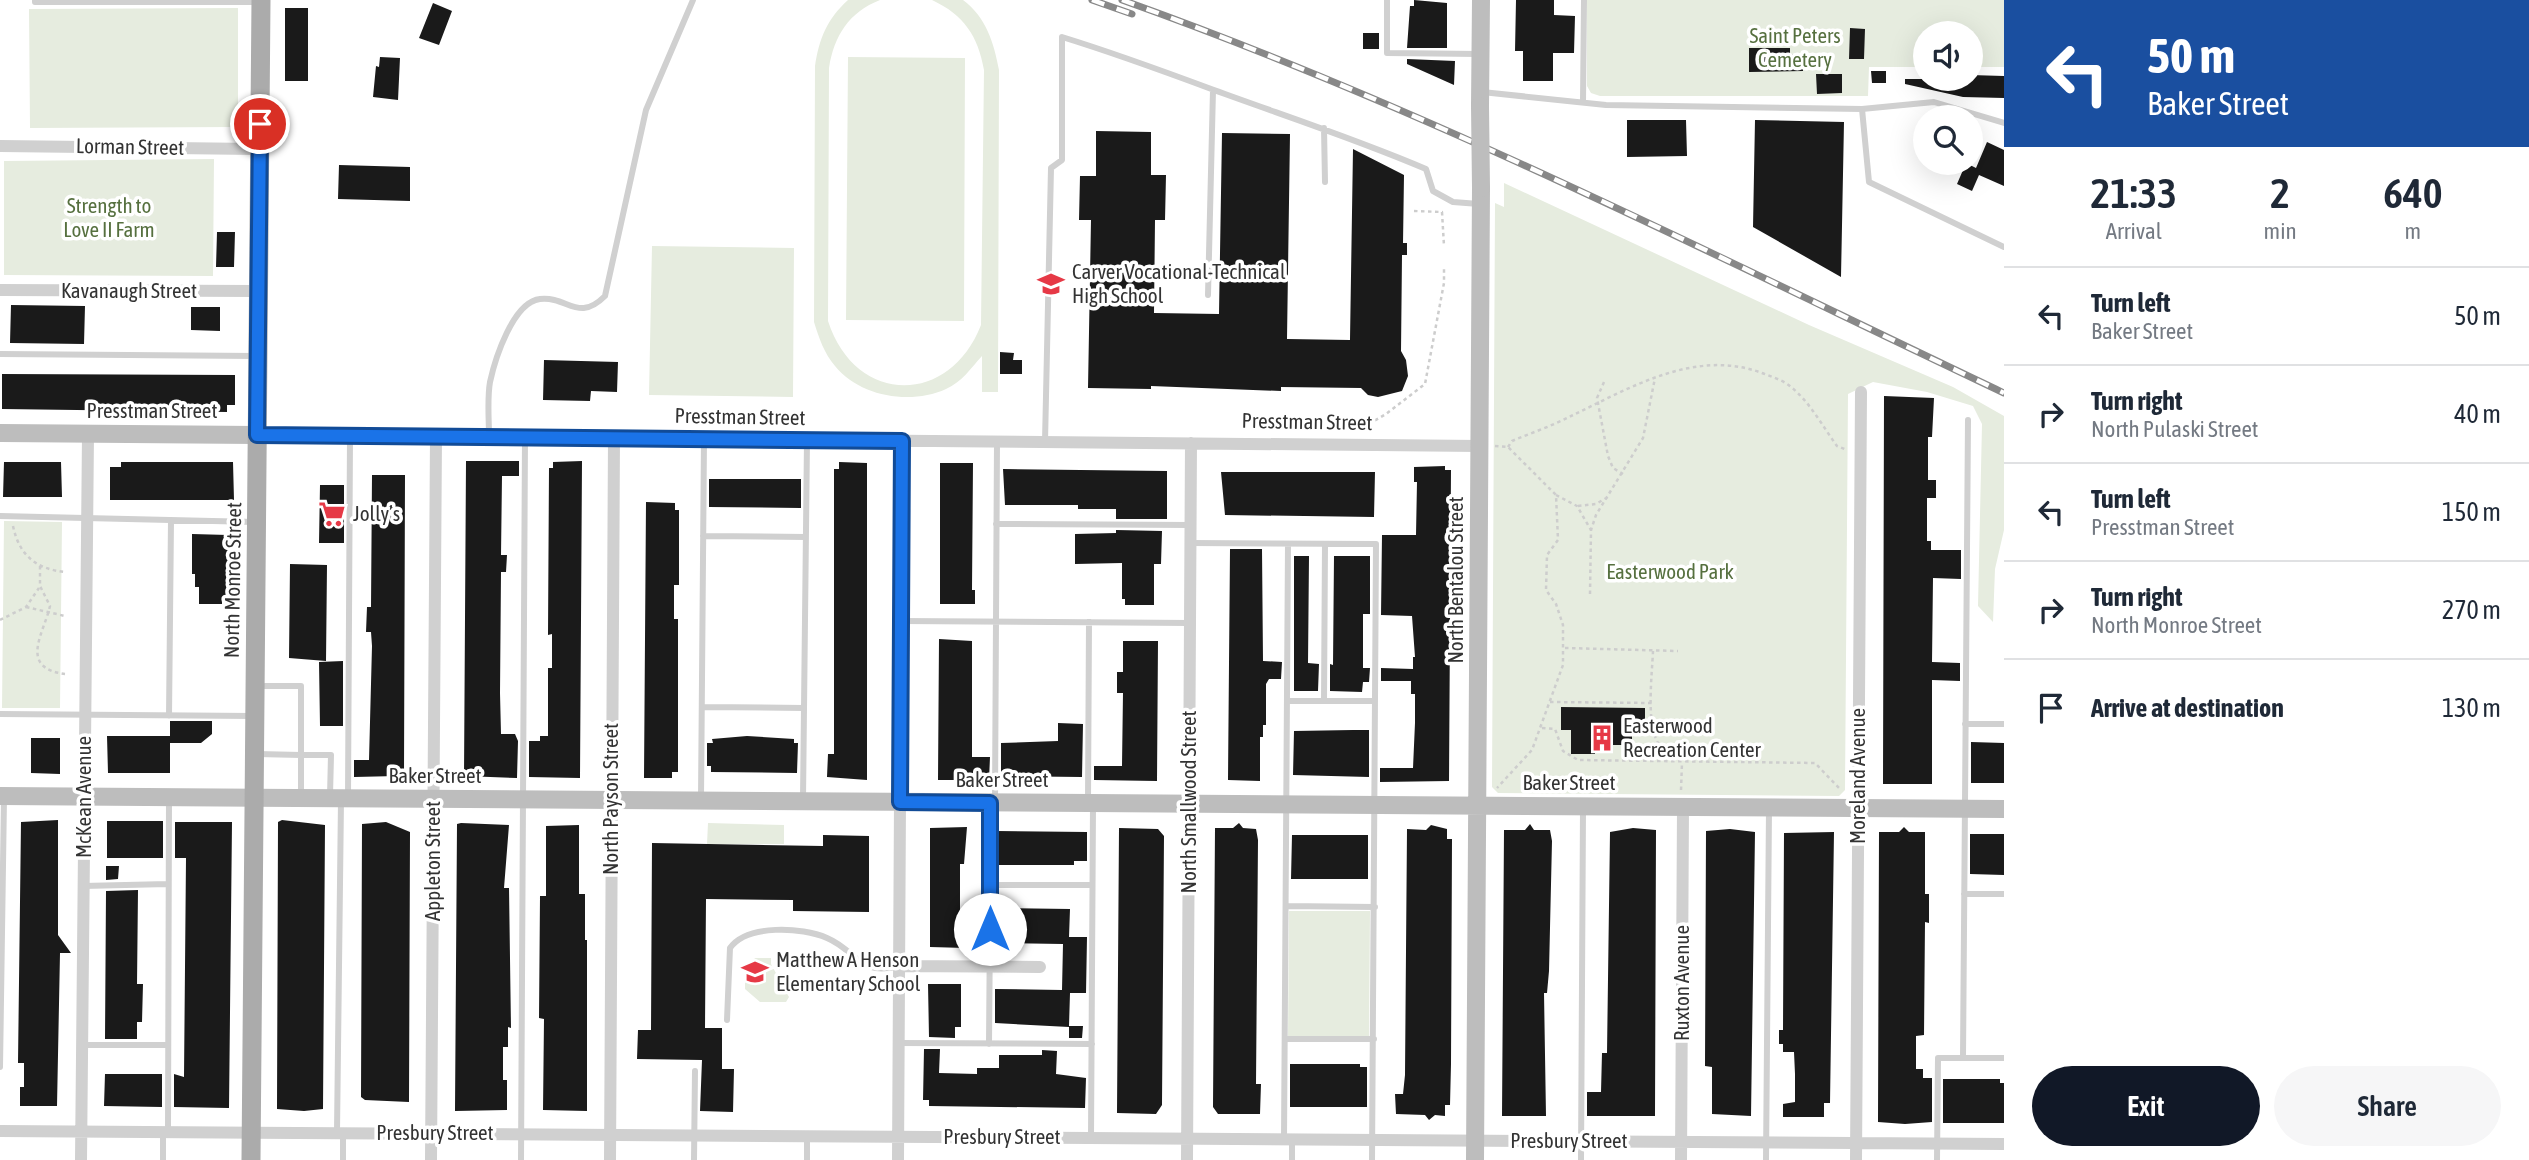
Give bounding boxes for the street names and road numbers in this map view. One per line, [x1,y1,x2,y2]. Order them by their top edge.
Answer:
street label: Lorman Street [76,133,184,159]
street label: Kavanaugh Street [61,278,197,302]
street label: Presstman Street [87,398,217,422]
street label: Presstman Street [674,403,806,429]
street label: Presstman Street [1241,408,1373,434]
street label: North Bentalou Street [1443,496,1467,664]
street label: North Monroe Street [219,502,245,658]
street label: Moreland Avenue [1845,708,1869,844]
street label: North Smallwood Street [1176,711,1200,893]
street label: North Payson Street [598,723,622,875]
street label: McKean Avenue [71,736,95,858]
street label: Baker Street [388,763,482,787]
street label: Baker Street [955,767,1049,791]
street label: Baker Street [1522,770,1616,794]
street label: Appleton Street [420,801,444,921]
street label: Ruxton Avenue [1669,925,1693,1041]
street label: Presbury Street [376,1120,494,1144]
street label: Presbury Street [943,1124,1061,1148]
street label: Presbury Street [1510,1128,1628,1152]

